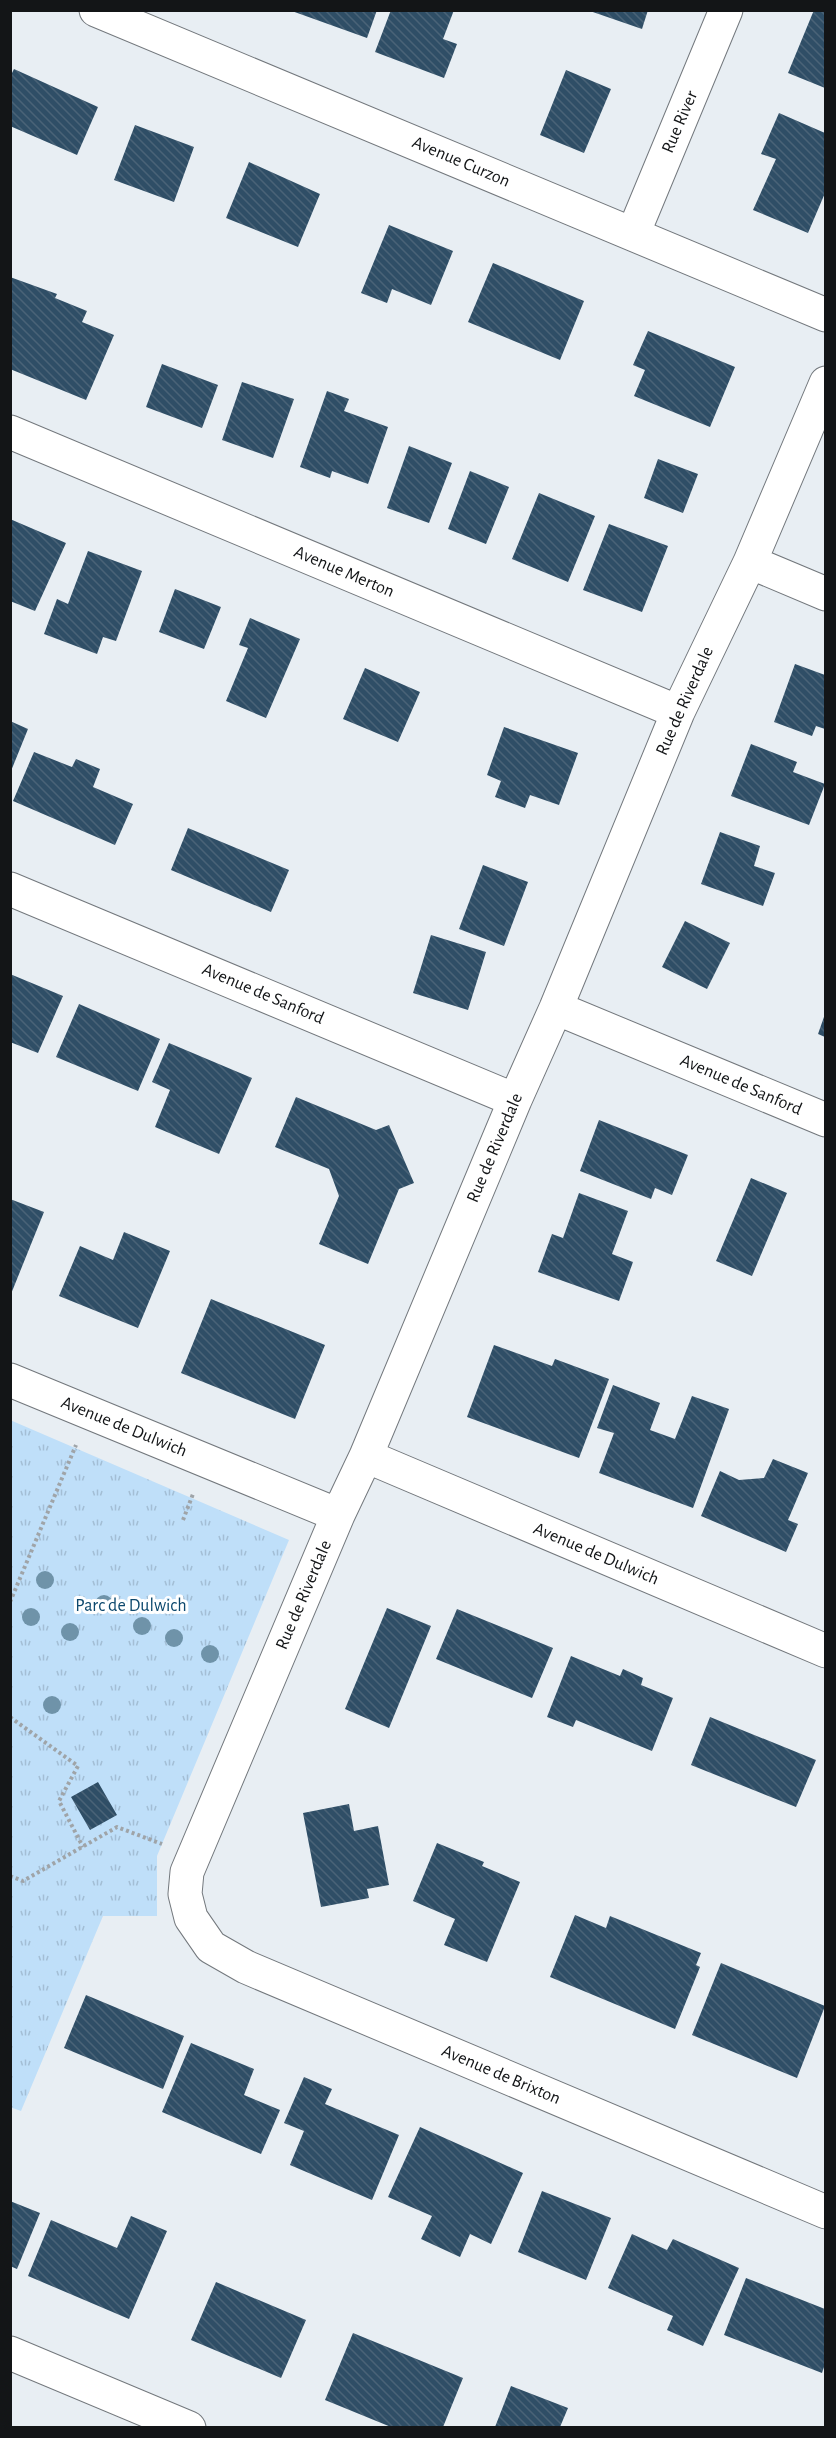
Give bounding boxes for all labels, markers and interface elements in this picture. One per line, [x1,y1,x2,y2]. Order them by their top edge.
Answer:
street label: Rue River [659,88,701,156]
street label: Avenue Curzon [409,133,513,191]
street label: Avenue Merton [291,543,397,601]
street label: Rue de Riverdale [653,644,717,758]
street label: Avenue de Sanford [199,960,327,1028]
street label: Avenue de Sanford [677,1051,805,1119]
street label: Rue de Riverdale [464,1091,526,1205]
street label: Avenue de Dulwich [58,1394,190,1460]
street label: Avenue de Dulwich [531,1520,661,1588]
street label: Rue de Riverdale [273,1538,335,1652]
park label: Parc de Dulwich [75,1597,187,1615]
street label: Avenue de Brixton [439,2042,563,2108]

